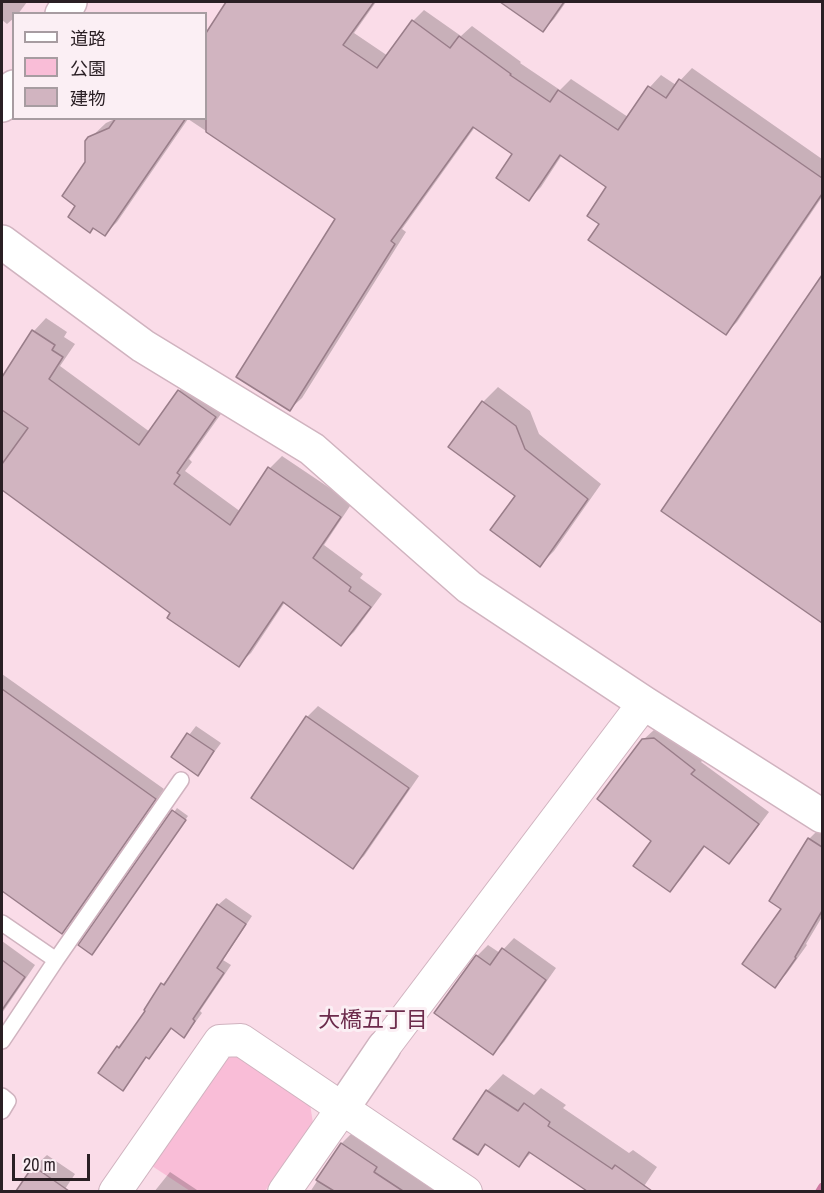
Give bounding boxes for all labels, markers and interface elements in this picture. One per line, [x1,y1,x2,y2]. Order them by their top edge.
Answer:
legend [12,12,207,120]
text: 道路 [70,26,106,51]
text: 公園 [70,56,106,81]
text: 建物 [70,86,106,111]
district label: 大橋五丁目 [318,1008,428,1034]
scale bar [15,1142,93,1180]
text: 20 m [23,1152,56,1177]

